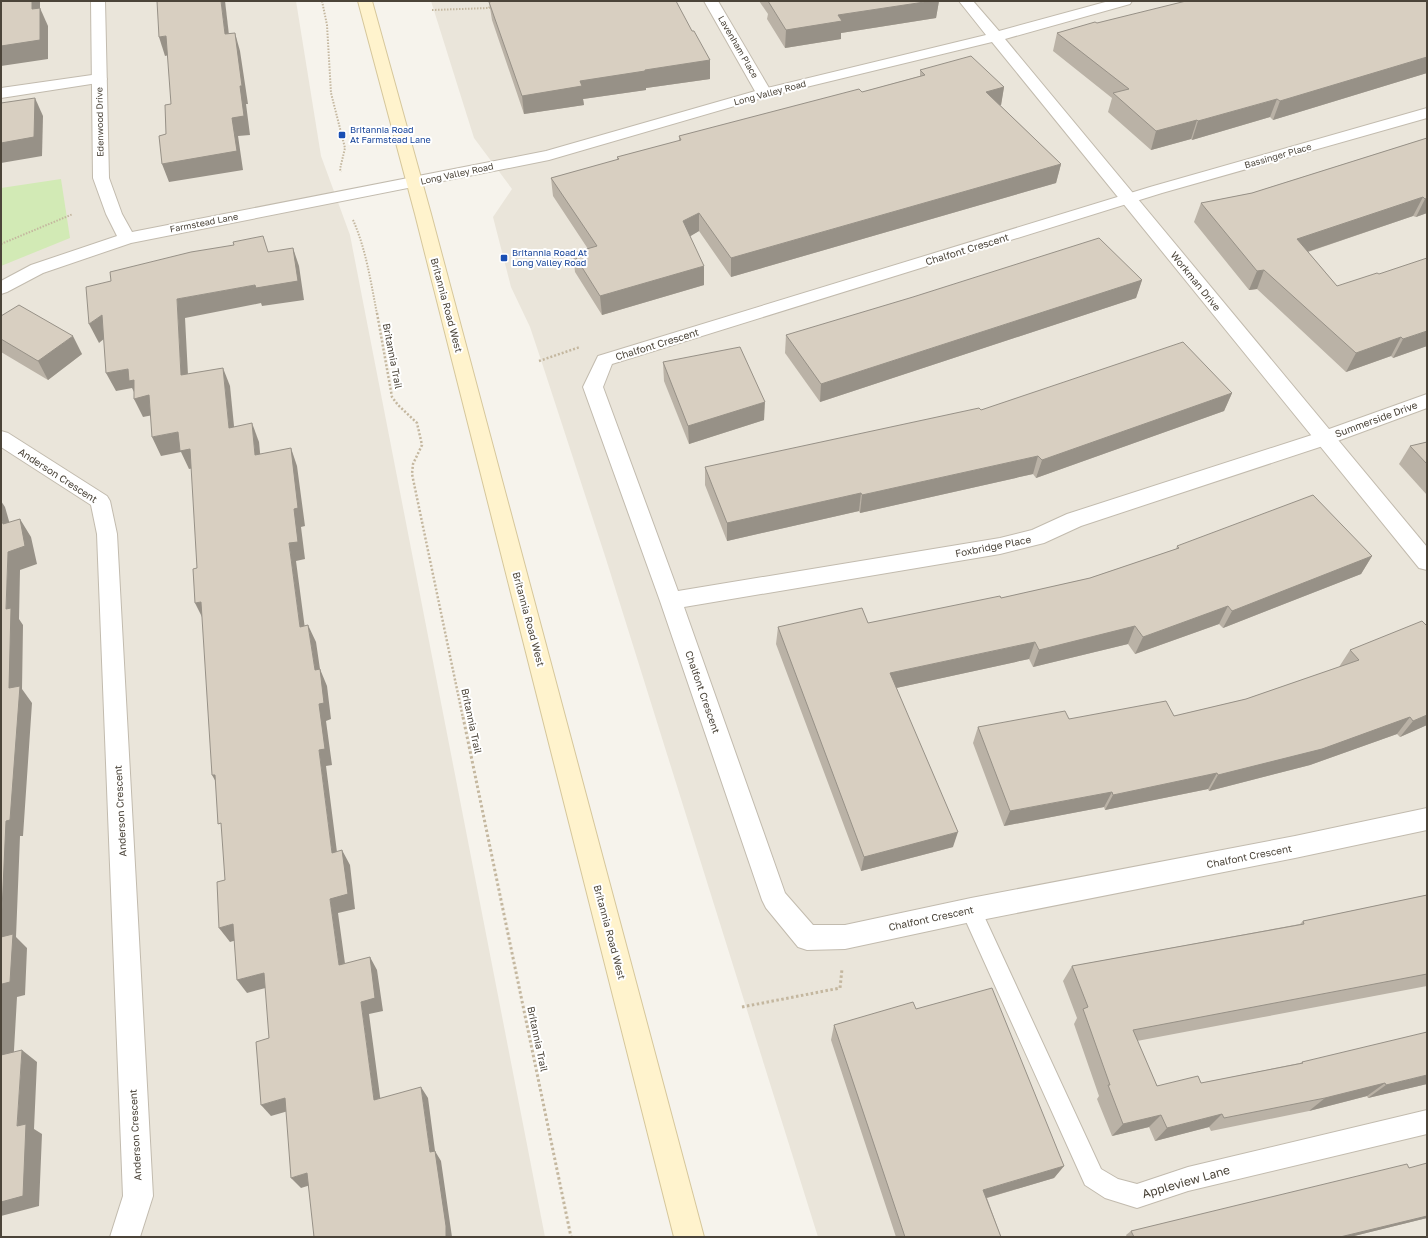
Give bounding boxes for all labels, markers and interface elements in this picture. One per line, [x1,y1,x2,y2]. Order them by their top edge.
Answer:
street label: Lavenham Place [716,13,761,80]
street label: Long Valley Road [733,78,807,107]
street label: Edenwood Drive [93,87,106,157]
place label: Britannia Road At Farmstead Lane [350,124,431,145]
marker: Britannia Road At Farmstead Lane [337,130,347,140]
street label: Bassinger Place [1243,141,1313,170]
street label: Long Valley Road [419,160,494,187]
street label: Farmstead Lane [169,211,239,235]
street label: Chalfont Crescent [924,231,1010,267]
place label: Britannia Road At Long Valley Road [512,247,587,268]
street label: Workman Drive [1168,249,1224,313]
marker: Britannia Road At Long Valley Road [499,253,509,263]
street label: Britannia Road West [429,256,465,354]
street label: Britannia Trail [381,322,405,390]
street label: Chalfont Crescent [614,326,700,362]
street label: Summerside Drive [1333,398,1419,440]
street label: Anderson Crescent [16,445,100,505]
street label: Foxbridge Place [954,533,1032,559]
street label: Britannia Road West [511,570,547,668]
street label: Chalfont Crescent [683,649,723,735]
street label: Britannia Trail [459,687,485,755]
street label: Anderson Crescent [112,765,128,857]
street label: Chalfont Crescent [1205,842,1293,870]
street label: Britannia Road West [592,883,628,981]
street label: Chalfont Crescent [887,903,975,933]
street label: Britannia Trail [525,1005,551,1073]
street label: Anderson Crescent [127,1089,143,1181]
street label: Appleview Lane [1140,1162,1232,1201]

